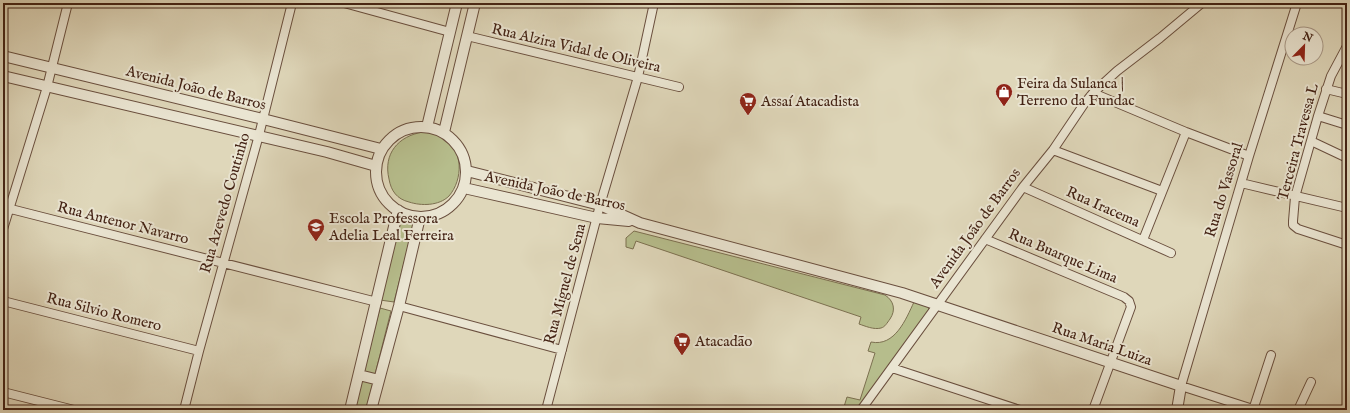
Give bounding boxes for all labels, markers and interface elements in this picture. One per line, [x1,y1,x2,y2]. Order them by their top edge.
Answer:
street label: Rua Alzira Vidal de Oliveira [490,19,663,77]
north arrow [1284,26,1324,66]
text: N [1299,29,1315,46]
street label: Avenida João de Barros [123,61,268,115]
place label: Feira da Sulanca | Terreno da Fundac [1017,74,1135,110]
street label: Terceira Travessa L [1273,81,1323,203]
shop icon: Feira da Sulanca | Terreno da Fundac [994,82,1014,107]
supermarket icon: Assaí Atacadista [738,91,758,116]
place label: Assaí Atacadista [760,92,860,111]
street label: Rua Azevedo Coutinho [196,131,254,275]
street label: Rua do Vassoral [1201,139,1248,240]
street label: Avenida João de Barros [925,164,1025,292]
street label: Avenida João de Barros [482,167,627,215]
street label: Rua Iracema [1063,182,1143,232]
street label: Rua Antenor Navarro [55,197,191,249]
place label: Escola Professora Adelia Leal Ferreira [328,209,454,245]
school or university icon: Escola Professora Adelia Leal Ferreira [306,217,326,242]
street label: Rua Miguel de Sena [540,221,590,347]
street label: Rua Buarque Lima [1006,224,1121,288]
street label: Rua Silvio Romero [45,289,163,335]
street label: Rua Maria Luiza [1049,318,1155,370]
supermarket icon: Atacadão [672,331,692,356]
place label: Atacadão [694,332,752,351]

